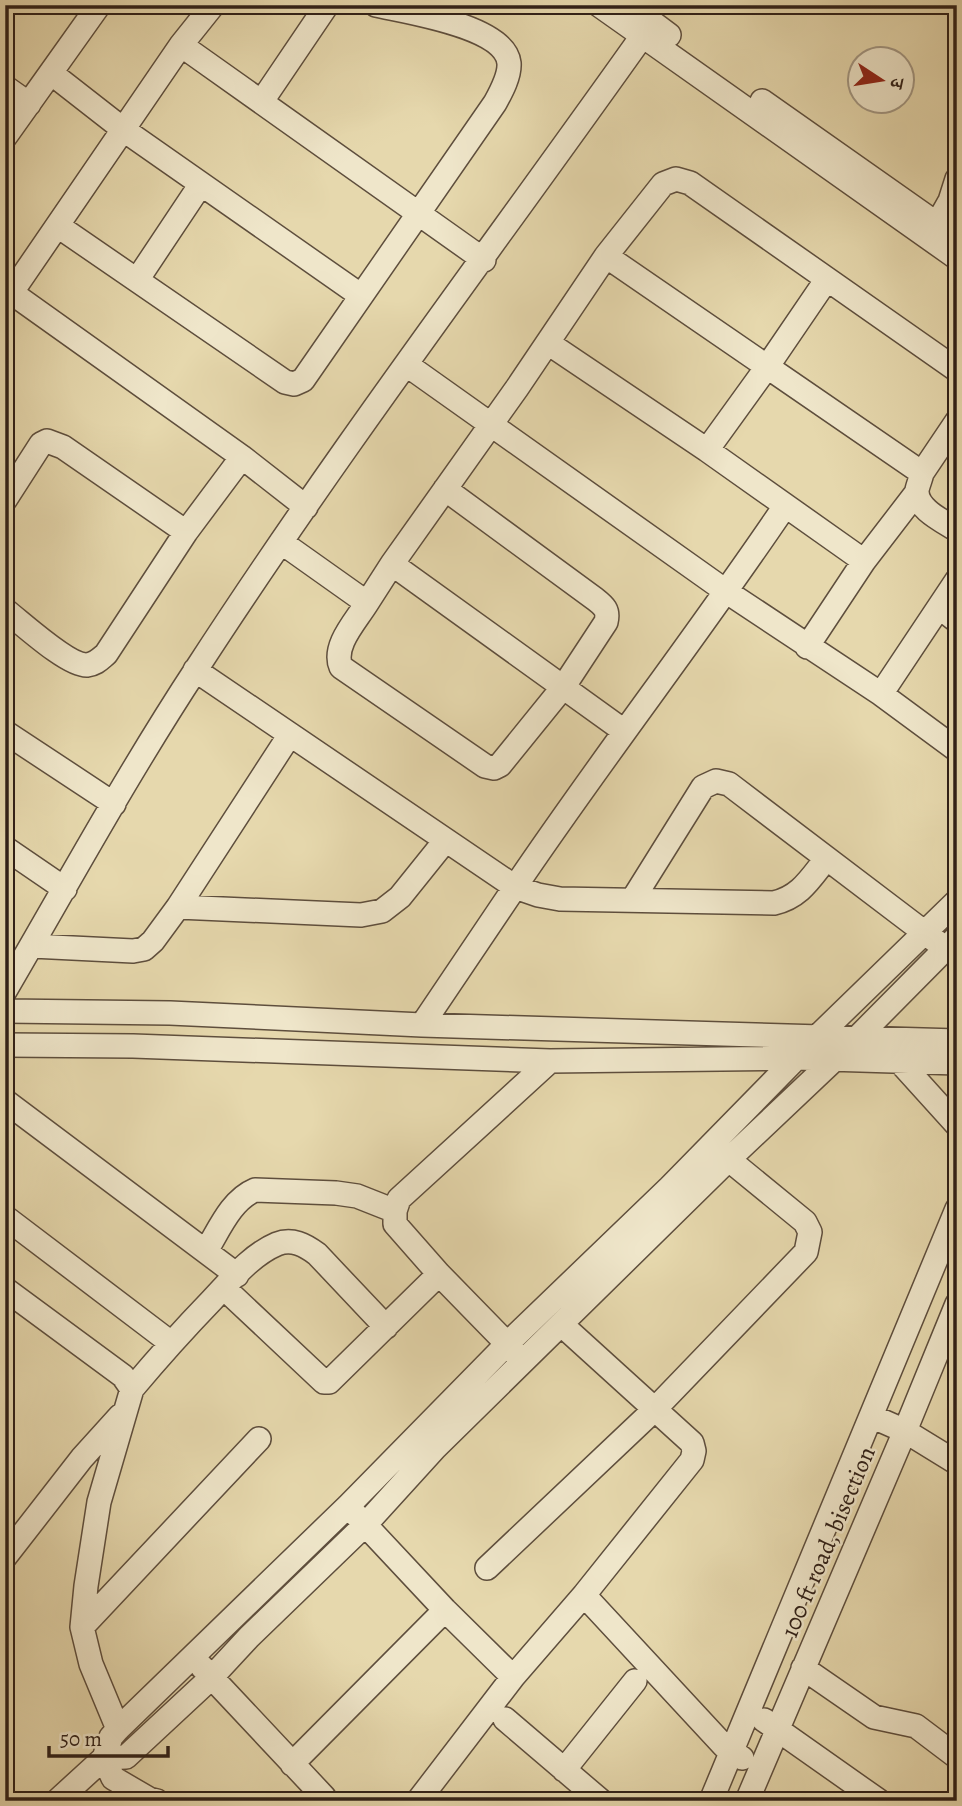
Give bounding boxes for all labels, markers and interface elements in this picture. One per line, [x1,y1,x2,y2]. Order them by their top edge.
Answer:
north arrow [846,46,916,116]
text: उ [883,74,911,92]
street label: 100 ft road, bisection [773,1442,883,1642]
scale bar [49,1715,168,1759]
text: 50 m [60,1725,102,1753]

